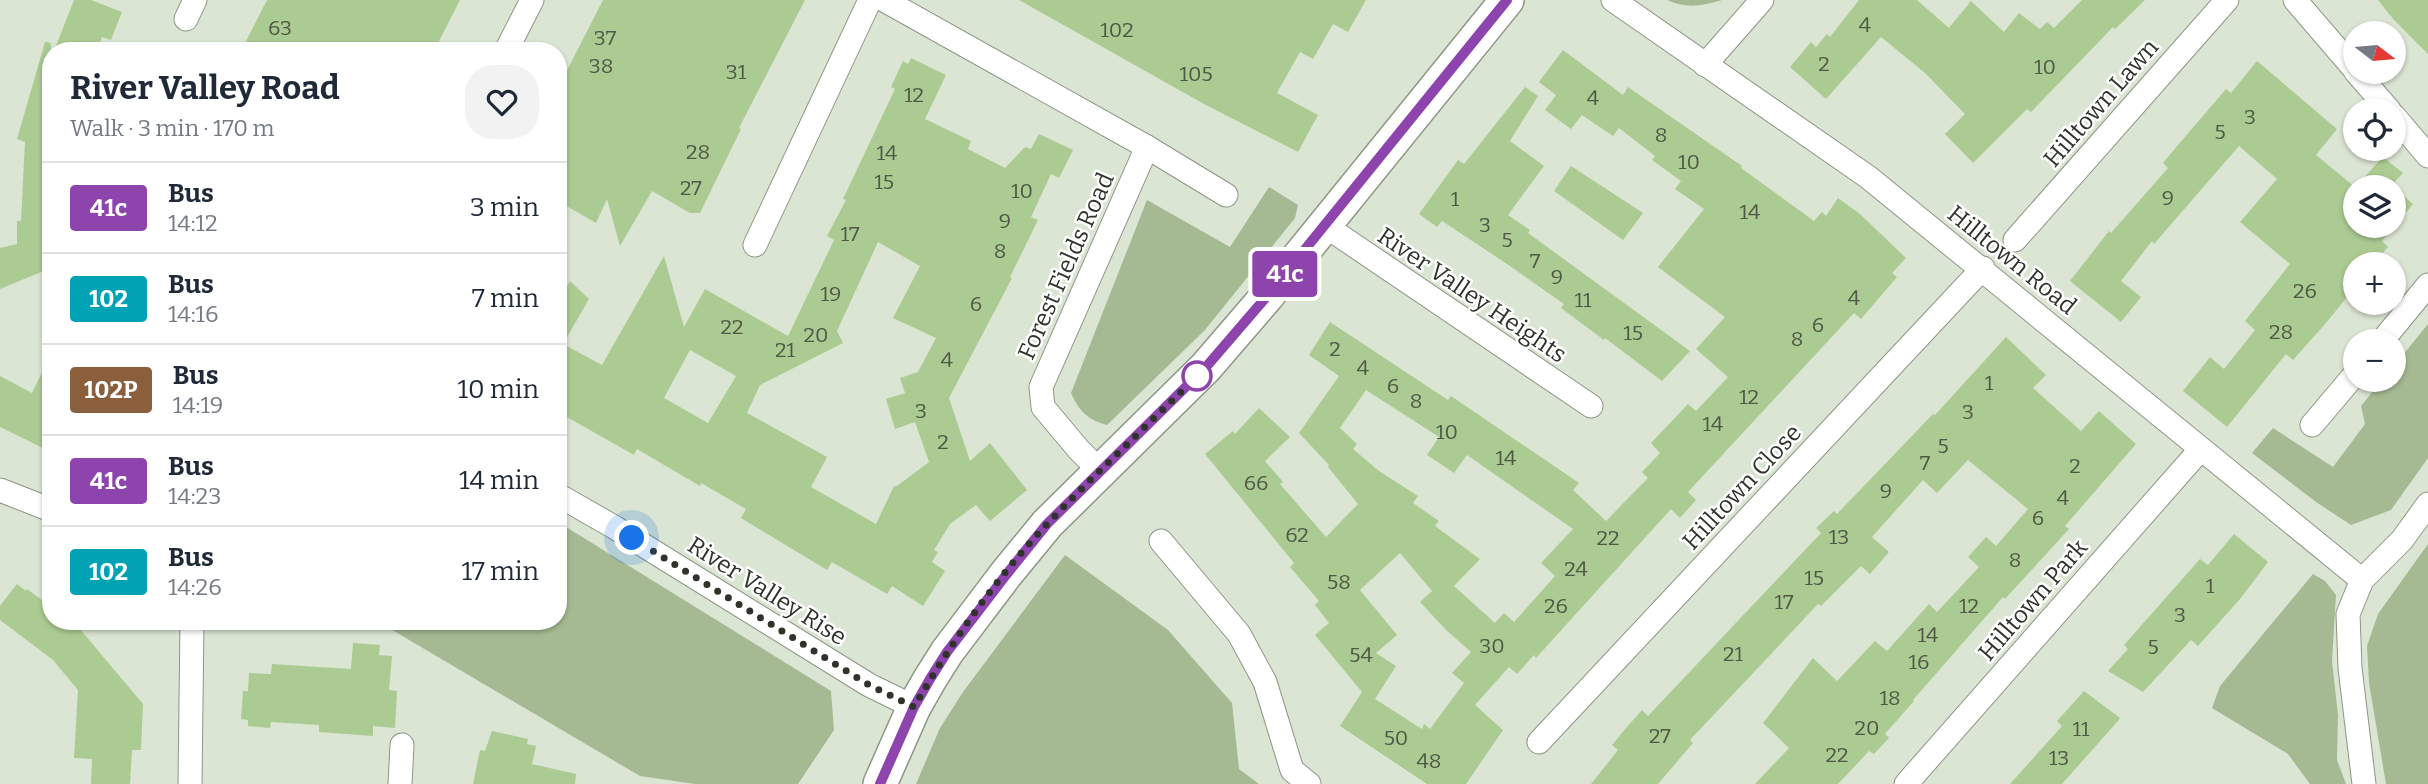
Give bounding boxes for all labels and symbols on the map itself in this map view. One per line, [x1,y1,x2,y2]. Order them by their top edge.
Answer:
house number: 4 [1859,12,1871,38]
house number: 63 [268,15,292,41]
house number: 102 [1100,17,1134,43]
north arrow [2343,21,2406,84]
house number: 37 [594,25,617,51]
street label: Hilltown Lawn [2038,33,2164,173]
house number: 2 [1818,51,1830,77]
house number: 38 [589,53,613,79]
house number: 10 [2034,54,2056,80]
house number: 31 [726,59,747,85]
house number: 105 [1179,61,1213,87]
house number: 12 [904,82,924,108]
house number: 4 [1587,85,1599,111]
house number: 3 [2244,104,2256,130]
house number: 5 [2214,119,2226,145]
house number: 8 [1655,122,1667,148]
house number: 28 [686,139,710,165]
house number: 14 [877,140,897,166]
house number: 10 [1678,149,1700,175]
street label: Forest Fields Road [1012,168,1120,364]
house number: 15 [874,169,894,195]
house number: 27 [680,175,702,201]
house number: 10 [1011,178,1033,204]
house number: 9 [2162,185,2174,211]
house number: 1 [1451,186,1460,212]
house number: 14 [1740,199,1760,225]
street label: Hilltown Road [1942,200,2082,320]
house number: 9 [999,208,1011,234]
house number: 3 [1479,212,1491,238]
house number: 17 [841,221,860,247]
street label: River Valley Heights [1372,221,1572,369]
house number: 5 [1501,227,1513,253]
house number: 8 [994,238,1006,264]
house number: 7 [1530,248,1541,274]
line badge: 41c [1245,251,1325,297]
house number: 9 [1551,264,1563,290]
house number: 26 [2293,278,2317,304]
house number: 19 [821,281,841,307]
house number: 4 [1848,285,1860,311]
house number: 11 [1574,287,1592,313]
house number: 6 [970,291,982,317]
house number: 6 [1812,312,1824,338]
house number: 22 [721,314,743,340]
house number: 28 [2269,319,2293,345]
house number: 15 [1623,320,1643,346]
house number: 20 [804,322,828,348]
house number: 8 [1791,326,1803,352]
house number: 2 [1329,336,1341,362]
house number: 21 [775,337,795,363]
house number: 4 [941,347,953,373]
house number: 4 [1357,355,1369,381]
unlabelled marker [1182,361,1212,391]
house number: 1 [1985,370,1994,396]
house number: 6 [1387,373,1399,399]
house number: 12 [1739,384,1759,410]
house number: 8 [1410,388,1422,414]
house number: 3 [915,398,927,424]
house number: 3 [1962,399,1974,425]
house number: 14 [1703,411,1723,437]
house number: 10 [1436,419,1458,445]
street label: Hilltown Close [1677,419,1807,555]
house number: 2 [937,429,949,455]
house number: 5 [1937,433,1949,459]
house number: 14 [1496,445,1516,471]
house number: 7 [1920,450,1931,476]
house number: 2 [2069,453,2081,479]
house number: 66 [1244,470,1268,496]
house number: 9 [1880,478,1892,504]
house number: 4 [2057,485,2069,511]
house number: 6 [2032,505,2044,531]
your location [614,520,649,555]
house number: 62 [1285,522,1309,548]
house number: 13 [1829,524,1849,550]
house number: 22 [1597,525,1619,551]
street label: River Valley Rise [682,531,852,651]
street label: Hilltown Park [1973,533,2093,666]
house number: 8 [2009,547,2021,573]
house number: 24 [1564,556,1588,582]
house number: 15 [1804,565,1824,591]
house number: 58 [1327,569,1351,595]
house number: 1 [2206,573,2215,599]
house number: 17 [1775,589,1794,615]
house number: 26 [1544,593,1568,619]
house number: 12 [1959,593,1979,619]
house number: 3 [2174,602,2186,628]
house number: 14 [1918,622,1938,648]
house number: 30 [1479,633,1505,659]
house number: 5 [2147,634,2159,660]
house number: 21 [1723,641,1743,667]
house number: 54 [1349,642,1373,668]
house number: 16 [1909,649,1929,675]
house number: 18 [1879,685,1901,711]
house number: 20 [1855,715,1879,741]
house number: 11 [2072,716,2090,742]
house number: 27 [1649,723,1671,749]
house number: 50 [1384,725,1408,751]
house number: 22 [1826,742,1848,768]
house number: 13 [2049,745,2069,771]
house number: 48 [1417,748,1441,774]

